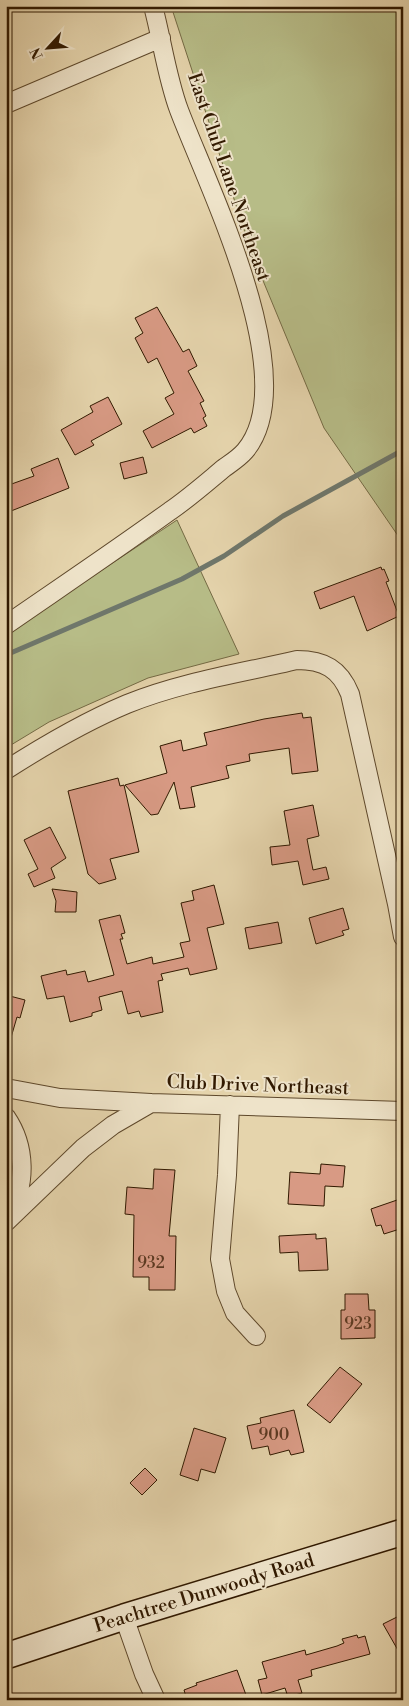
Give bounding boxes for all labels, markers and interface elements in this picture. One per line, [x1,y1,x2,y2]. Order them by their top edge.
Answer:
north arrow [22,22,72,72]
text: N [27,44,48,62]
street label: East Club Lane Northeast [182,69,276,285]
street label: Club Drive Northeast [166,1070,350,1100]
house number: 932 [137,1253,165,1273]
house number: 923 [344,1314,372,1334]
house number: 900 [259,1425,289,1445]
street label: Peachtree Dunwoody Road [91,1548,317,1638]

